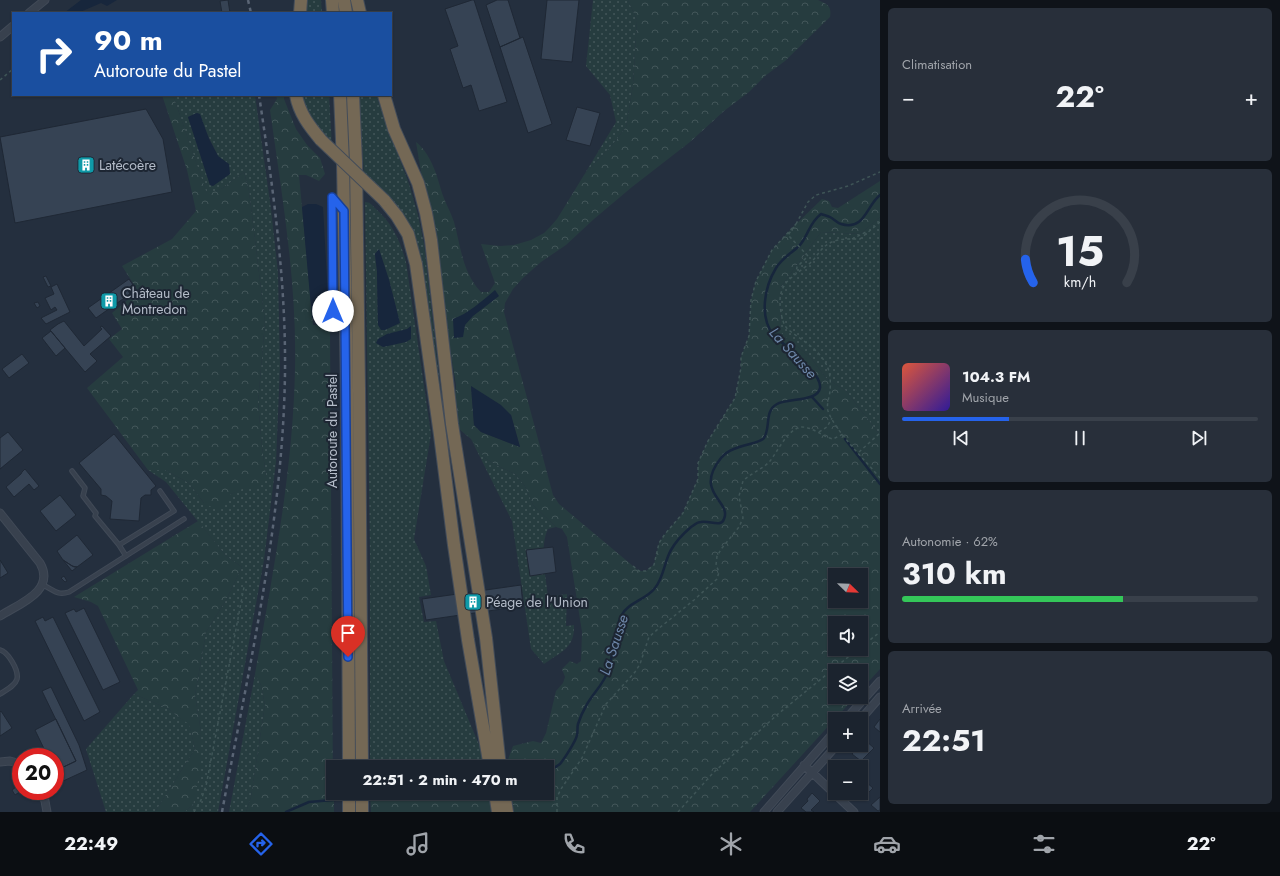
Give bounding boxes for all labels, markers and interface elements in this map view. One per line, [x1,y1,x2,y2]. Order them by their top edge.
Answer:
text: 90 m [94,20,163,61]
icon: right [28,28,80,80]
text: Climatisation [902,55,972,74]
text: Autoroute du Pastel [94,58,241,84]
text: 22° [1056,75,1104,118]
text: − [902,81,915,113]
text: + [1244,81,1258,113]
building icon: Latécoère [76,155,96,175]
place label: Latécoère [99,155,156,175]
text: 15 [1056,221,1104,282]
text: km/h [1064,272,1096,292]
place label: Château de Montredon [122,283,190,319]
position arrow [312,290,354,332]
building icon: Château de Montredon [99,291,119,311]
water label: La Sausse [764,322,822,384]
text: 104.3 FM [962,366,1030,388]
street label: Autoroute du Pastel [322,374,342,488]
text: Musique [962,388,1009,407]
icon: previous [950,427,972,449]
icon: pause [1069,427,1091,449]
icon: next [1188,427,1210,449]
text: Autonomie · 62% [902,532,998,551]
text: 310 km [902,552,1007,595]
north arrow [828,568,868,608]
map controls [828,568,868,800]
building icon: Péage de l'Union [463,592,483,612]
place label: Péage de l'Union [486,592,588,612]
water label: La Sausse [594,611,634,678]
pin [331,616,365,657]
button: sound [828,616,868,656]
icon: arrive [337,622,359,644]
button: layers [828,664,868,704]
text: Arrivée [902,699,942,718]
button: + [828,712,868,752]
text: 22:51 [902,719,986,762]
speed limit sign: 20 [12,748,64,800]
button: − [828,760,868,800]
text: 22:51 · 2 min · 470 m [362,769,518,791]
icon: directions [247,830,275,858]
icon: music [404,830,432,858]
icon: phone [560,830,588,858]
icon: climate [717,830,745,858]
icon: car [873,830,901,858]
icon: filters [1030,830,1058,858]
text: 22:49 [64,831,118,857]
text: 22° [1187,831,1216,857]

